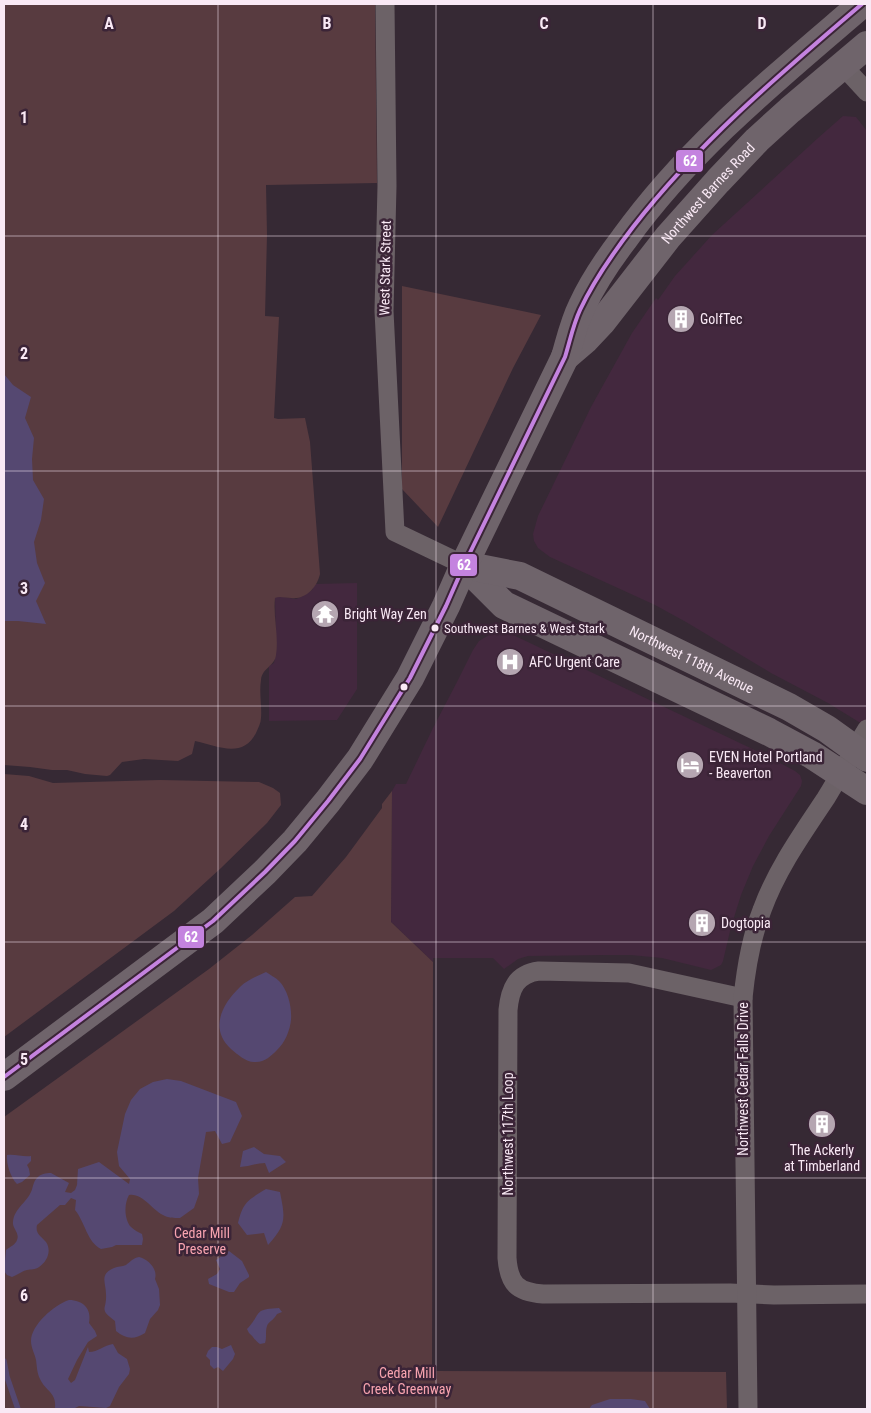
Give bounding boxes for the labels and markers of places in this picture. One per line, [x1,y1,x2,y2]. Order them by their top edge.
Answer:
building icon: GolfTec [666,304,696,334]
place label: GolfTec [700,311,743,327]
temple icon: Bright Way Zen [310,599,340,629]
place label: Bright Way Zen [344,606,427,622]
place label: Southwest Barnes & West Stark [444,621,605,636]
marker: Southwest Barnes & West Stark [430,623,440,633]
hospital icon: AFC Urgent Care [495,647,525,677]
place label: AFC Urgent Care [529,654,620,670]
unlabelled marker [399,682,409,692]
place label: EVEN Hotel Portland - Beaverton [709,749,823,781]
hotel icon: EVEN Hotel Portland - Beaverton [675,750,705,780]
building icon: Dogtopia [687,908,717,938]
place label: Dogtopia [721,915,771,931]
building icon: The Ackerly at Timberland [807,1109,837,1139]
place label: The Ackerly at Timberland [784,1142,860,1174]

